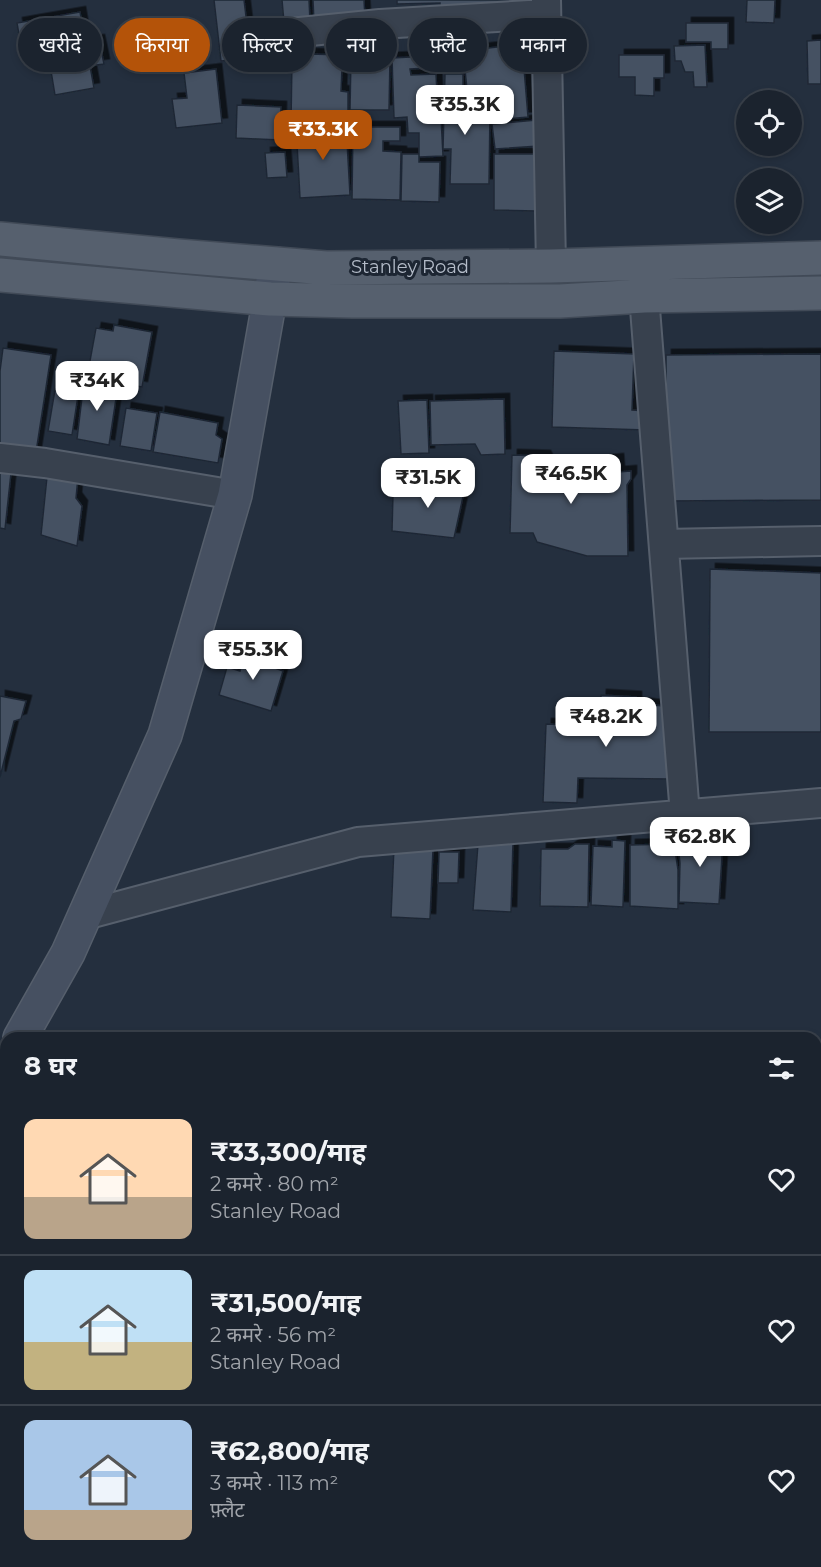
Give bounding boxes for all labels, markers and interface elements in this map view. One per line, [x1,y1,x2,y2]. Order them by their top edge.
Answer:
chip: खरीदें [18,18,102,72]
chip: किराया [114,18,210,72]
chip: फ़िल्टर [222,18,314,72]
chip: नया [326,18,397,72]
chip: फ़्लैट [409,18,487,72]
chip: मकान [499,18,587,72]
pin: ₹35.3K [416,85,514,136]
map controls [736,90,802,234]
button: locate [736,90,802,156]
text: ₹35.3K [430,92,500,116]
pin: ₹33.3K [274,110,372,161]
text: ₹33.3K [288,117,358,141]
button: layers [736,168,802,234]
street label: Stanley Road [351,256,469,278]
pin: ₹34K [61,361,133,412]
text: ₹34K [70,368,124,392]
pin: ₹46.5K [522,454,620,505]
pin: ₹31.5K [379,458,477,509]
text: ₹46.5K [535,461,607,485]
text: ₹31.5K [395,465,461,489]
pin: ₹55.3K [204,630,302,681]
text: ₹55.3K [218,637,288,661]
pin: ₹48.2K [557,697,655,748]
text: ₹48.2K [569,704,643,728]
pin: ₹62.8K [651,817,749,868]
text: ₹62.8K [664,824,736,848]
text: 8 घर [24,1050,77,1082]
icon: filters [765,1052,798,1085]
text: ₹33,300/माह [210,1136,366,1168]
icon: home [72,1143,144,1215]
icon: heart [765,1163,798,1196]
text: 2 कमरे · 80 m² [210,1172,339,1196]
text: Stanley Road [210,1199,341,1223]
text: ₹31,500/माह [210,1287,361,1319]
icon: home [72,1294,144,1366]
icon: heart [765,1314,798,1347]
text: 2 कमरे · 56 m² [210,1323,336,1347]
text: Stanley Road [210,1350,341,1374]
text: ₹62,800/माह [210,1435,369,1467]
icon: home [72,1444,144,1516]
icon: heart [765,1464,798,1497]
text: 3 कमरे · 113 m² [210,1471,338,1495]
text: फ़्लैट [210,1498,245,1522]

